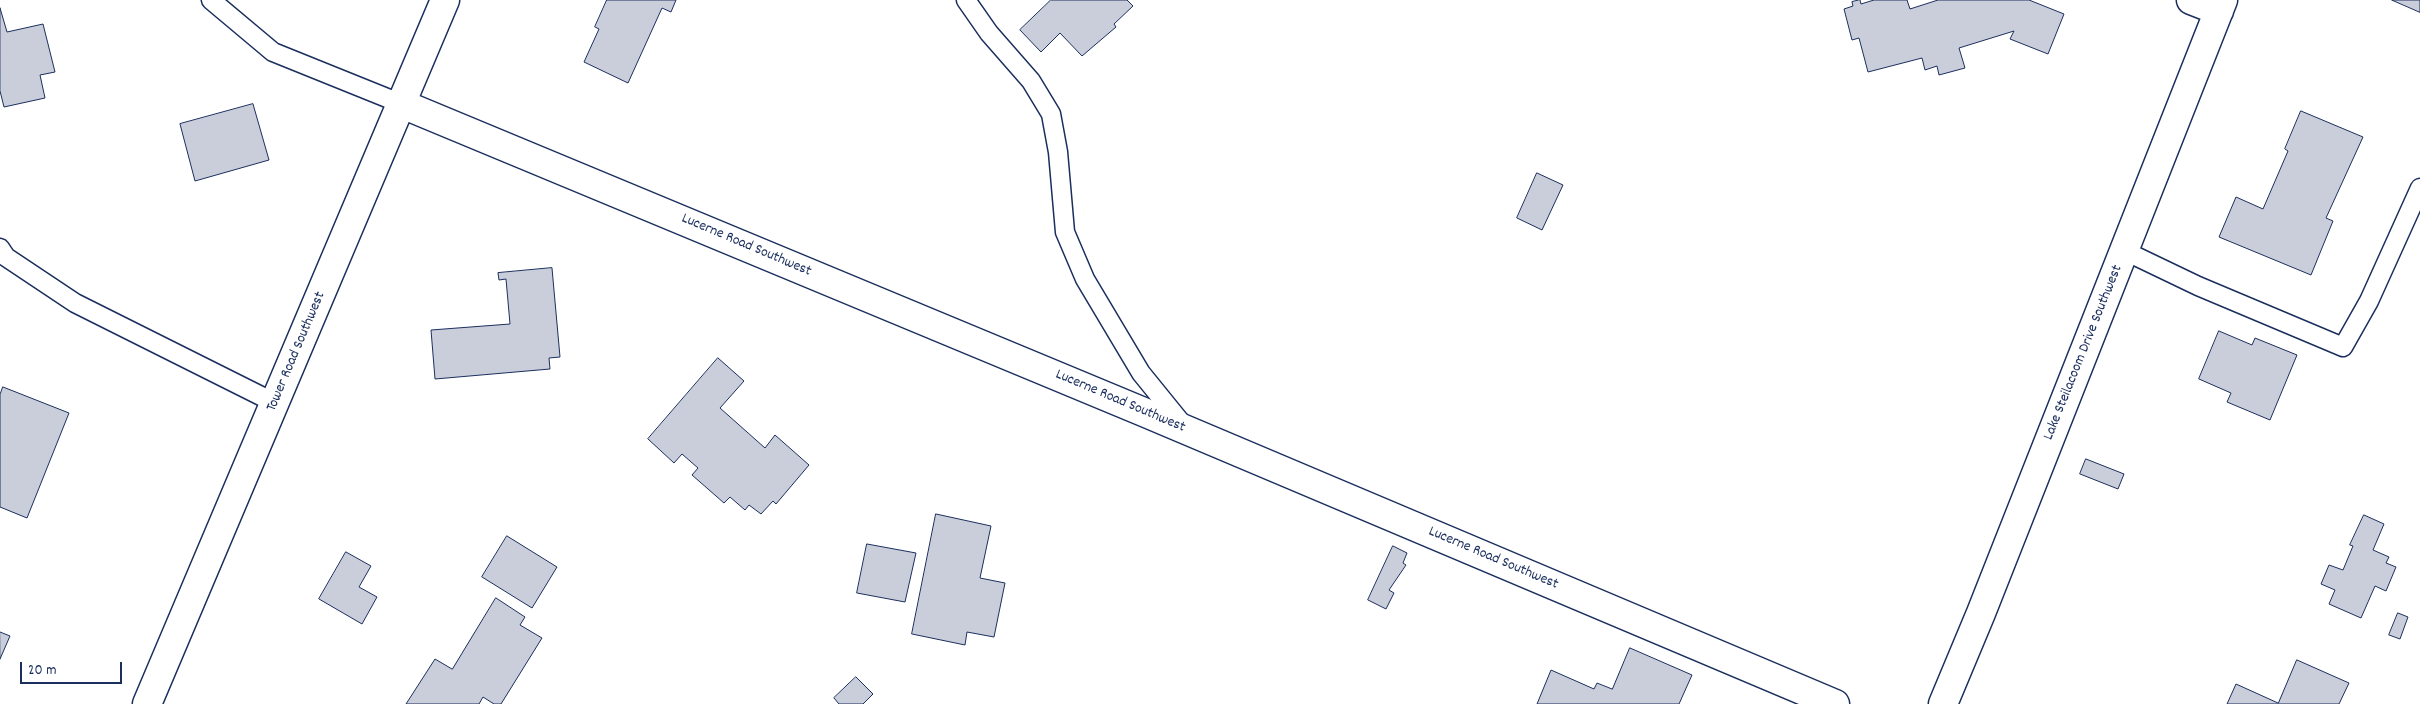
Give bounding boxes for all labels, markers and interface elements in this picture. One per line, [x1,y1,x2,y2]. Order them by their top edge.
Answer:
street label: Lucerne Road Southwest [678,210,814,282]
street label: Lake Steilacoom Drive Southwest [2041,263,2127,443]
street label: Tower Road Southwest [264,289,330,415]
street label: Lucerne Road Southwest [1052,366,1188,438]
street label: Lucerne Road Southwest [1425,523,1561,595]
scale bar [22,652,125,684]
text: 20 m [28,660,56,682]

